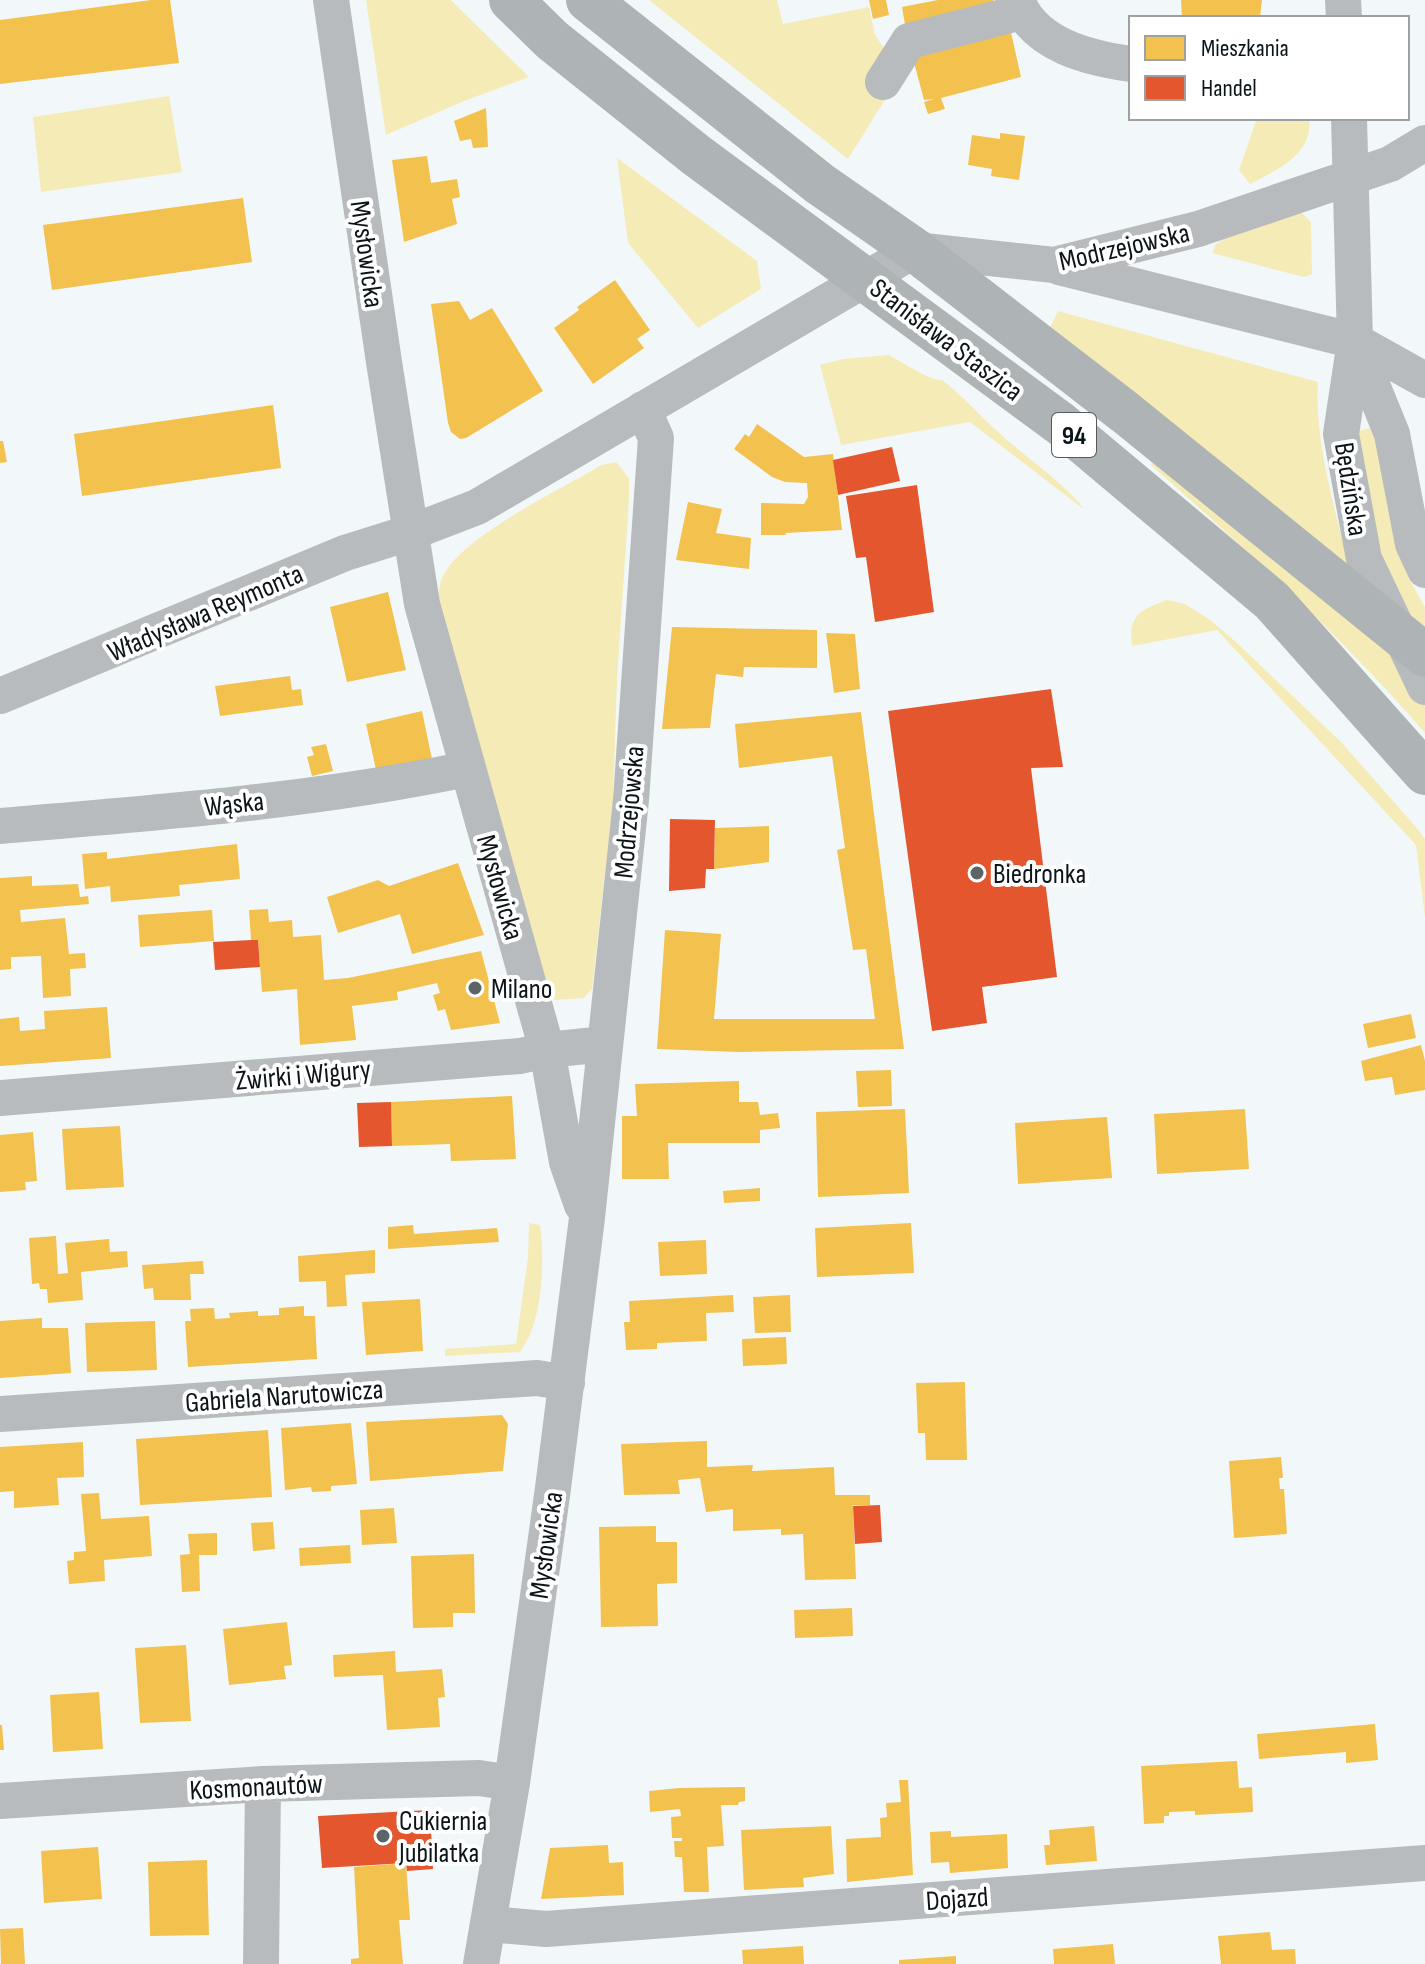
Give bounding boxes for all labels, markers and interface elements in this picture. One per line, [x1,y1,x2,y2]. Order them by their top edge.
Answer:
legend [1129,16,1409,120]
text: Mieszkania [1201,34,1289,63]
text: Handel [1201,74,1257,103]
street label: Mysłowicka [343,199,390,310]
street label: Modrzejowska [1056,216,1193,278]
street label: Stanisława Staszica [863,272,1029,408]
road number: 94 [1052,413,1096,457]
street label: Będzińska [1327,440,1374,538]
street label: Władysława Reymonta [103,557,308,669]
street label: Modrzejowska [607,745,652,880]
street label: Wąska [203,785,266,824]
street label: Mysłowicka [469,831,530,944]
place label: Biedronka [993,858,1086,891]
marker: Biedronka [968,864,986,882]
place label: Milano [491,973,552,1006]
marker: Milano [466,979,484,997]
street label: Żwirki i Wigury [234,1053,372,1098]
street label: Gabriela Narutowicza [184,1373,384,1420]
street label: Mysłowicka [523,1490,570,1601]
street label: Kosmonautów [189,1768,324,1807]
place label: Cukiernia Jubilatka [398,1805,487,1870]
marker: Cukiernia Jubilatka [374,1827,392,1845]
street label: Dojazd [925,1881,989,1918]

